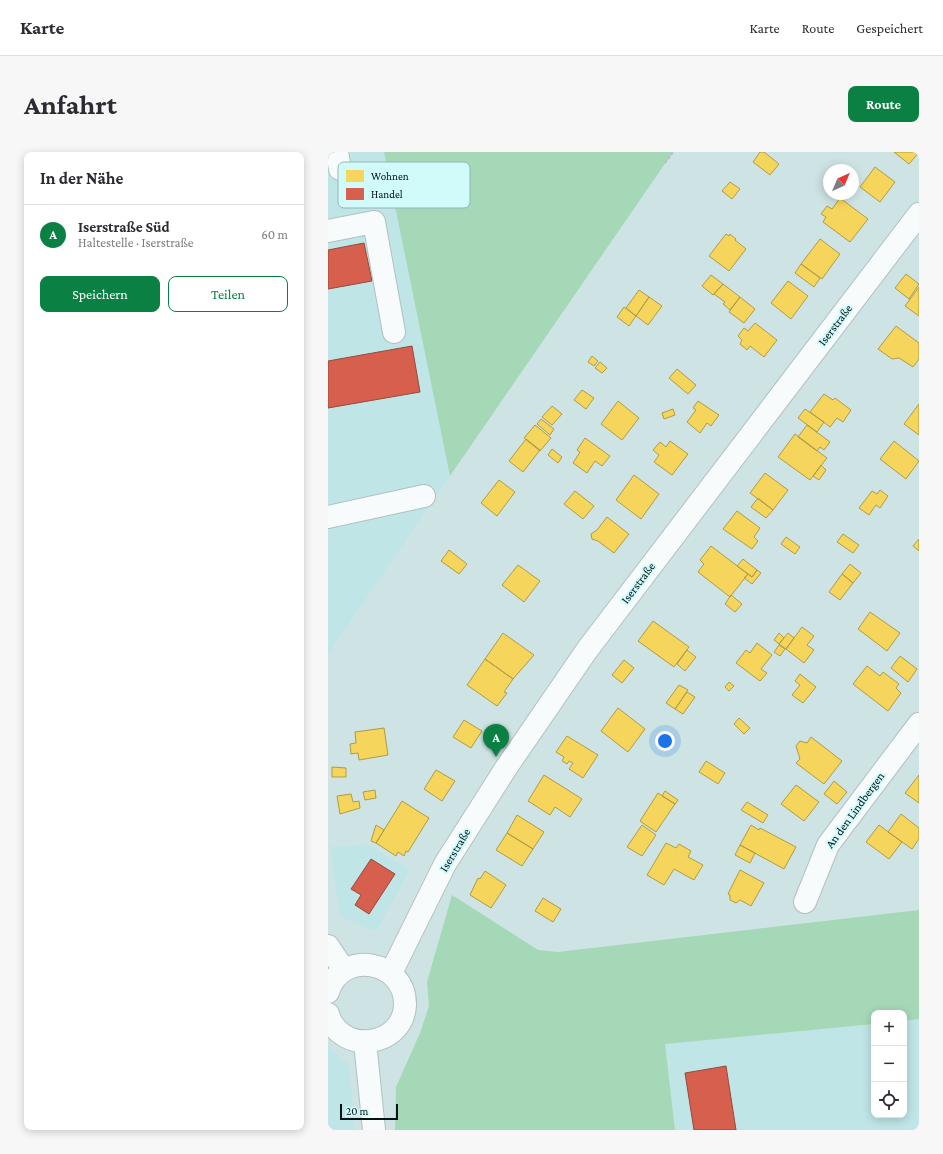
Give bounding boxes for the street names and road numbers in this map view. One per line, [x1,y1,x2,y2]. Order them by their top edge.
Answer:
street label: Iserstraße [815,302,855,348]
street label: Iserstraße [618,560,658,606]
street label: An den Lindbergen [823,769,888,851]
street label: Iserstraße [437,826,473,874]

